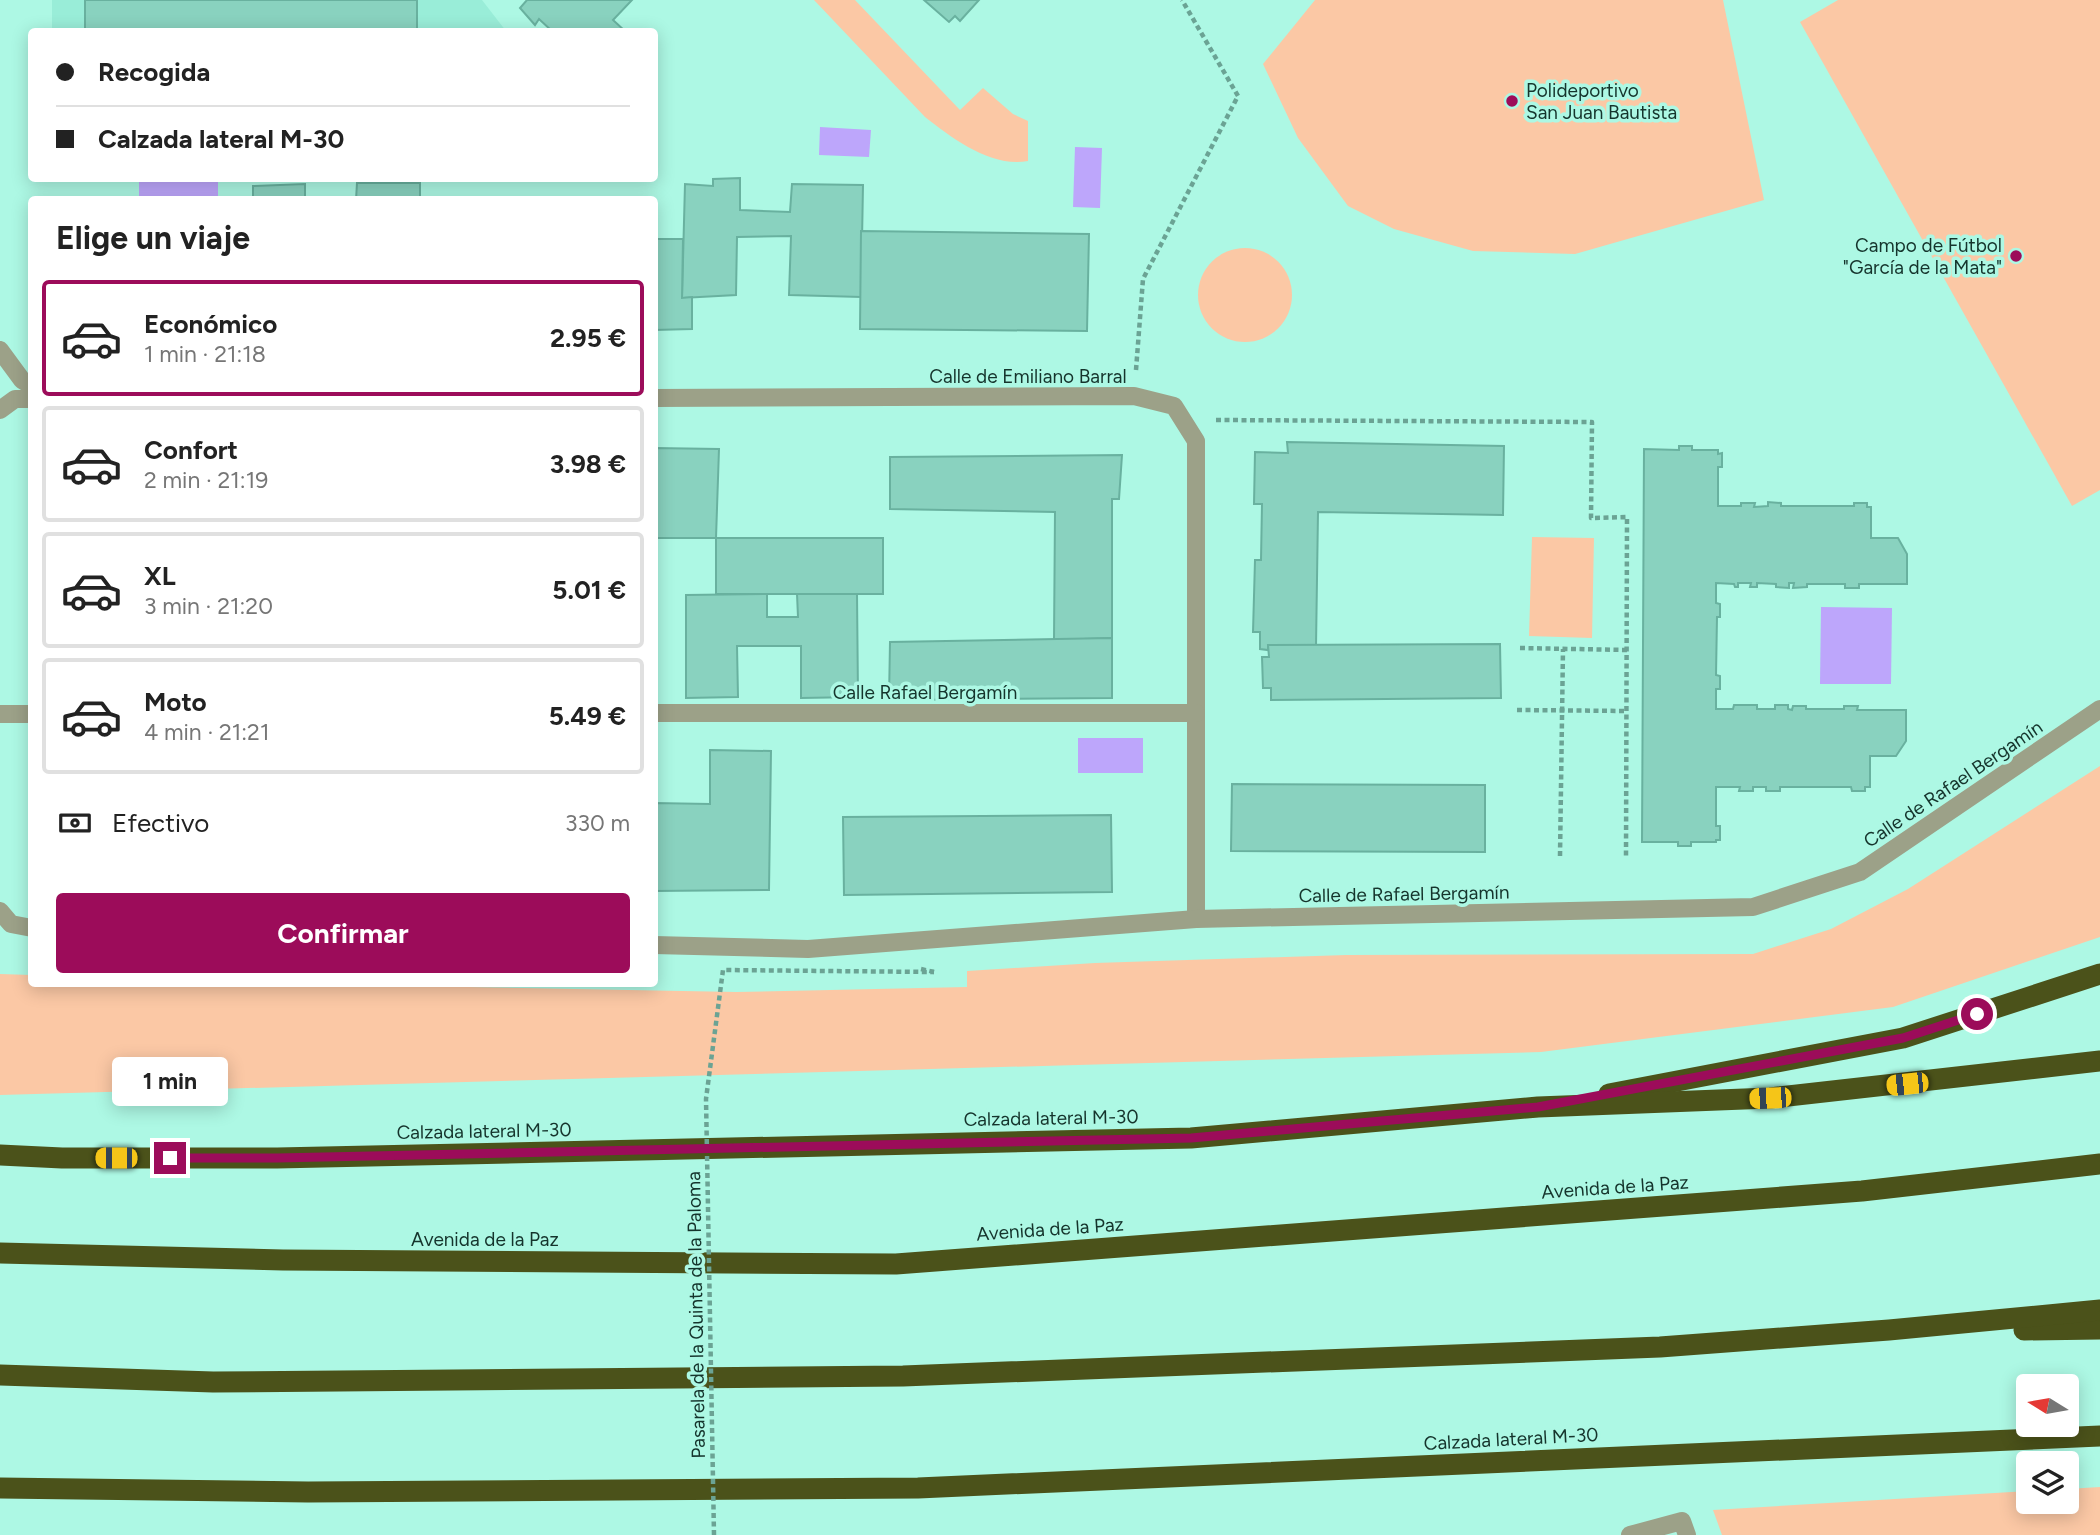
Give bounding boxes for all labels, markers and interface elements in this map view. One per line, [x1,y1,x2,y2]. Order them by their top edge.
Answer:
text: Recogida [98,56,210,88]
place label: Polideportivo San Juan Bautista [1526,79,1677,124]
marker: Polideportivo San Juan Bautista [1504,93,1520,109]
text: Calzada lateral M-30 [98,123,344,155]
text: Elige un viaje [56,219,250,257]
place label: Campo de Fútbol "García de la Mata" [1843,234,2002,279]
marker: Campo de Fútbol "García de la Mata" [2008,248,2024,264]
icon: car [60,307,123,370]
text: Económico [144,308,277,340]
text: 2.95 € [550,322,626,354]
text: 1 min · 21:18 [144,340,266,368]
street label: Calle de Emiliano Barral [929,365,1127,388]
icon: car [60,433,123,496]
text: Confort [144,434,238,466]
text: 3.98 € [550,448,626,480]
text: 2 min · 21:19 [144,466,268,494]
icon: car [60,559,123,622]
text: XL [144,560,176,592]
text: 5.01 € [552,574,626,606]
text: 3 min · 21:20 [144,592,273,620]
street label: Calle Rafael Bergamín [833,681,1017,704]
icon: car [60,685,123,748]
text: Moto [144,686,207,718]
text: 5.49 € [549,700,626,732]
street label: Calle de Rafael Bergamín [1859,715,2047,853]
text: 4 min · 21:21 [144,718,269,746]
icon: cash [56,804,94,842]
text: Efectivo [112,807,209,839]
text: 330 m [565,809,630,837]
street label: Calle de Rafael Bergamín [1298,881,1510,907]
button: Confirmar [56,893,630,973]
route start [1961,998,1993,1030]
callout: 1 min [112,1056,228,1106]
text: 1 min [143,1067,197,1095]
car [1886,1071,1929,1097]
car [1749,1087,1792,1109]
street label: Calzada lateral M-30 [963,1105,1139,1131]
street label: Calzada lateral M-30 [396,1118,572,1144]
route end [154,1142,186,1174]
car [96,1148,138,1169]
street label: Avenida de la Paz [1540,1170,1690,1204]
street label: Pasarela de la Quinta de la Paloma [682,1171,710,1459]
street label: Avenida de la Paz [975,1212,1125,1246]
street label: Avenida de la Paz [411,1228,559,1251]
north arrow [2016,1374,2079,1437]
map controls [2016,1374,2079,1514]
street label: Calzada lateral M-30 [1423,1423,1599,1455]
button: layers [2016,1451,2079,1514]

